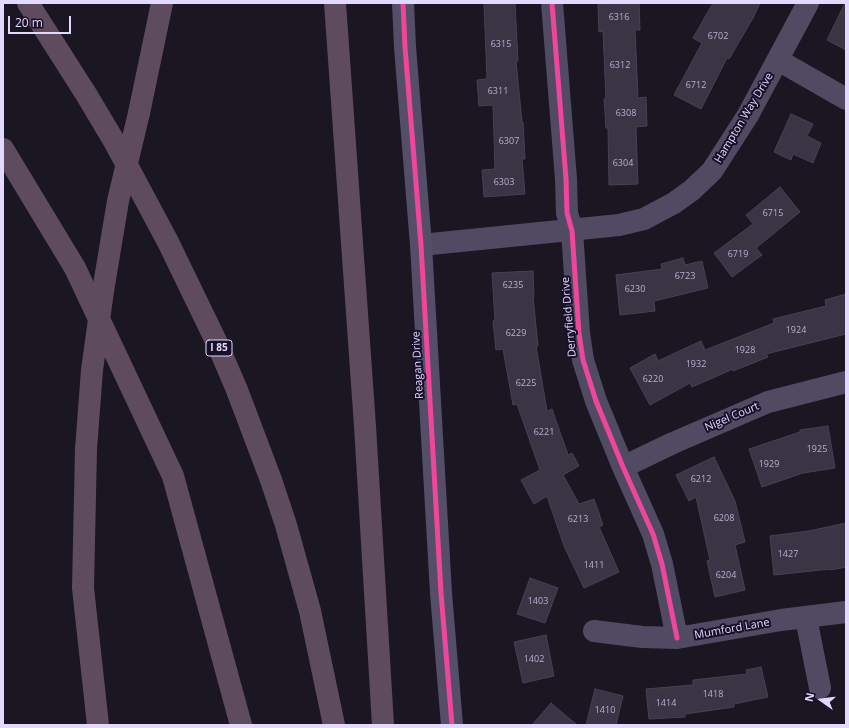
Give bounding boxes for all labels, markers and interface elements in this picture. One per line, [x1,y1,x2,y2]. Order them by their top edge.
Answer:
scale bar [10,8,73,34]
house number: 6316 [609,12,629,22]
text: 20 m [15,14,43,31]
house number: 6702 [708,31,728,41]
house number: 6315 [491,39,511,49]
house number: 6312 [610,60,630,70]
street label: Hampton Way Drive [712,71,776,165]
house number: 6712 [686,80,706,90]
house number: 6311 [488,86,508,96]
house number: 6308 [616,108,636,118]
house number: 6307 [499,136,519,146]
house number: 6304 [613,158,633,168]
house number: 6303 [494,177,514,187]
house number: 6715 [763,208,783,218]
house number: 6719 [728,249,748,259]
house number: 6723 [675,271,695,281]
street label: Derryfield Drive [559,276,579,358]
house number: 6235 [503,280,523,290]
house number: 6230 [625,284,645,294]
house number: 1924 [786,325,806,335]
house number: 6229 [506,328,526,338]
street label: Reagan Drive [410,331,426,399]
road number: I 85 [206,340,232,356]
house number: 1928 [735,345,755,355]
house number: 1932 [686,359,706,369]
house number: 6220 [643,374,663,384]
house number: 6225 [516,378,536,388]
street label: Nigel Court [703,400,761,434]
house number: 6221 [534,427,554,437]
house number: 1925 [807,444,827,454]
house number: 1929 [759,459,779,469]
house number: 6212 [691,474,711,484]
house number: 6208 [714,513,734,523]
house number: 6213 [568,514,588,524]
house number: 1427 [778,549,798,559]
house number: 1411 [584,560,604,570]
house number: 6204 [716,570,736,580]
house number: 1403 [528,596,548,606]
street label: Mumford Lane [693,616,771,642]
house number: 1402 [524,654,544,664]
north arrow [801,680,841,720]
house number: 1418 [703,689,723,699]
text: N [801,691,817,703]
house number: 1414 [656,698,676,708]
house number: 1410 [595,705,615,715]

